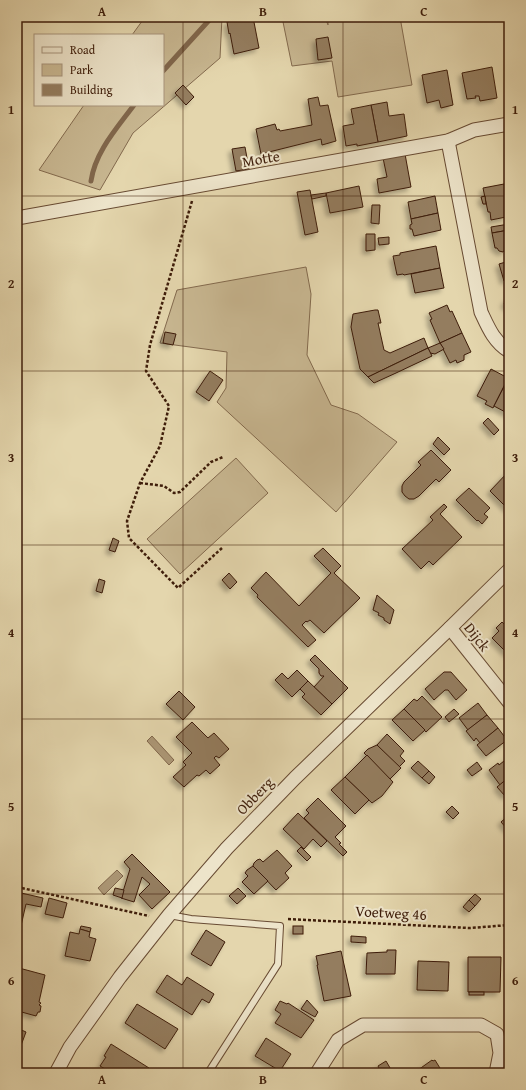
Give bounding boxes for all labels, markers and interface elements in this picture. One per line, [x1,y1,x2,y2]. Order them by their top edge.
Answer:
text: A [98,2,107,21]
text: B [259,2,267,21]
text: C [420,2,428,21]
legend [34,34,164,106]
text: Road [70,41,96,58]
text: Park [70,61,94,78]
text: Building [70,81,113,98]
text: 1 [8,100,14,119]
text: 1 [512,100,518,119]
street label: Motte [241,145,281,172]
text: 2 [8,274,15,293]
text: 2 [512,274,519,293]
text: 3 [8,448,14,467]
text: 3 [512,448,518,467]
street label: Dijck [459,618,496,656]
text: 4 [8,623,15,642]
text: 4 [512,623,519,642]
street label: Obberg [231,772,278,819]
text: 5 [8,797,15,816]
text: 5 [512,797,519,816]
street label: Voetweg 46 [355,900,427,925]
text: 6 [8,971,15,990]
text: 6 [512,971,519,990]
text: A [98,1070,107,1089]
text: B [259,1070,267,1089]
text: C [420,1070,428,1089]

